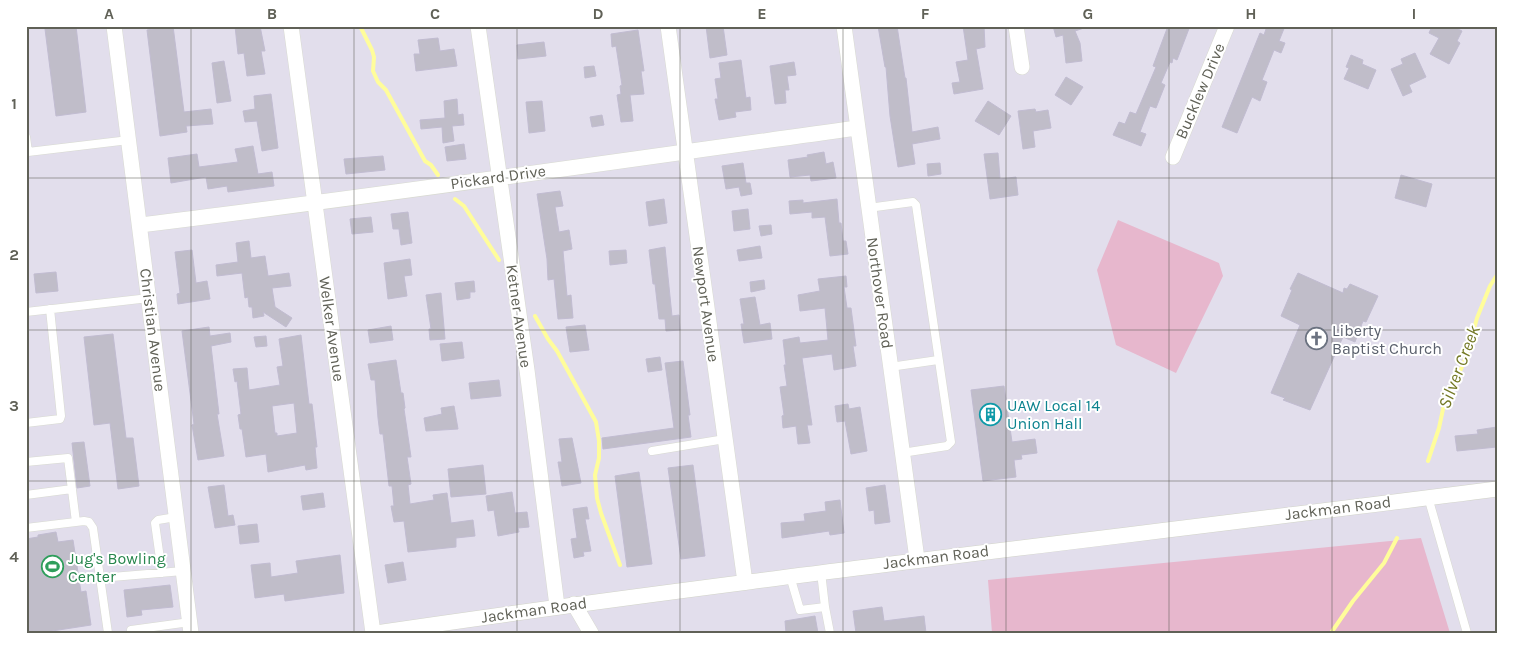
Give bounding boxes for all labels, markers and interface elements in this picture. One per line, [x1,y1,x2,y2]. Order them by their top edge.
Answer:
text: A [104,4,114,23]
text: B [267,4,277,23]
text: C [430,4,440,23]
text: D [593,4,604,23]
text: E [757,4,767,23]
text: F [921,4,930,23]
text: G [1083,4,1093,23]
text: H [1245,4,1257,23]
text: I [1412,4,1416,23]
street label: Bucklew Drive [1171,40,1229,142]
text: 1 [11,94,17,113]
street label: Pickard Drive [449,161,547,193]
street label: Northover Road [863,236,897,350]
text: 2 [9,245,19,264]
street label: Newport Avenue [688,245,724,363]
street label: Ketner Avenue [502,263,536,369]
street label: Christian Avenue [136,267,170,393]
street label: Welker Avenue [315,275,349,383]
place label: Liberty Baptist Church [1332,321,1442,358]
water label: Silver Creek [1433,321,1485,412]
church icon: Liberty Baptist Church [1304,327,1328,351]
text: 3 [9,396,19,415]
place label: UAW Local 14 Union Hall [1007,396,1100,433]
building icon: UAW Local 14 Union Hall [979,402,1003,426]
street label: Jackman Road [1284,492,1392,524]
street label: Jackman Road [882,541,990,573]
text: 4 [9,547,19,566]
place label: Jug's Bowling Center [68,549,166,586]
sports icon: Jug's Bowling Center [40,555,64,579]
street label: Jackman Road [480,593,588,627]

